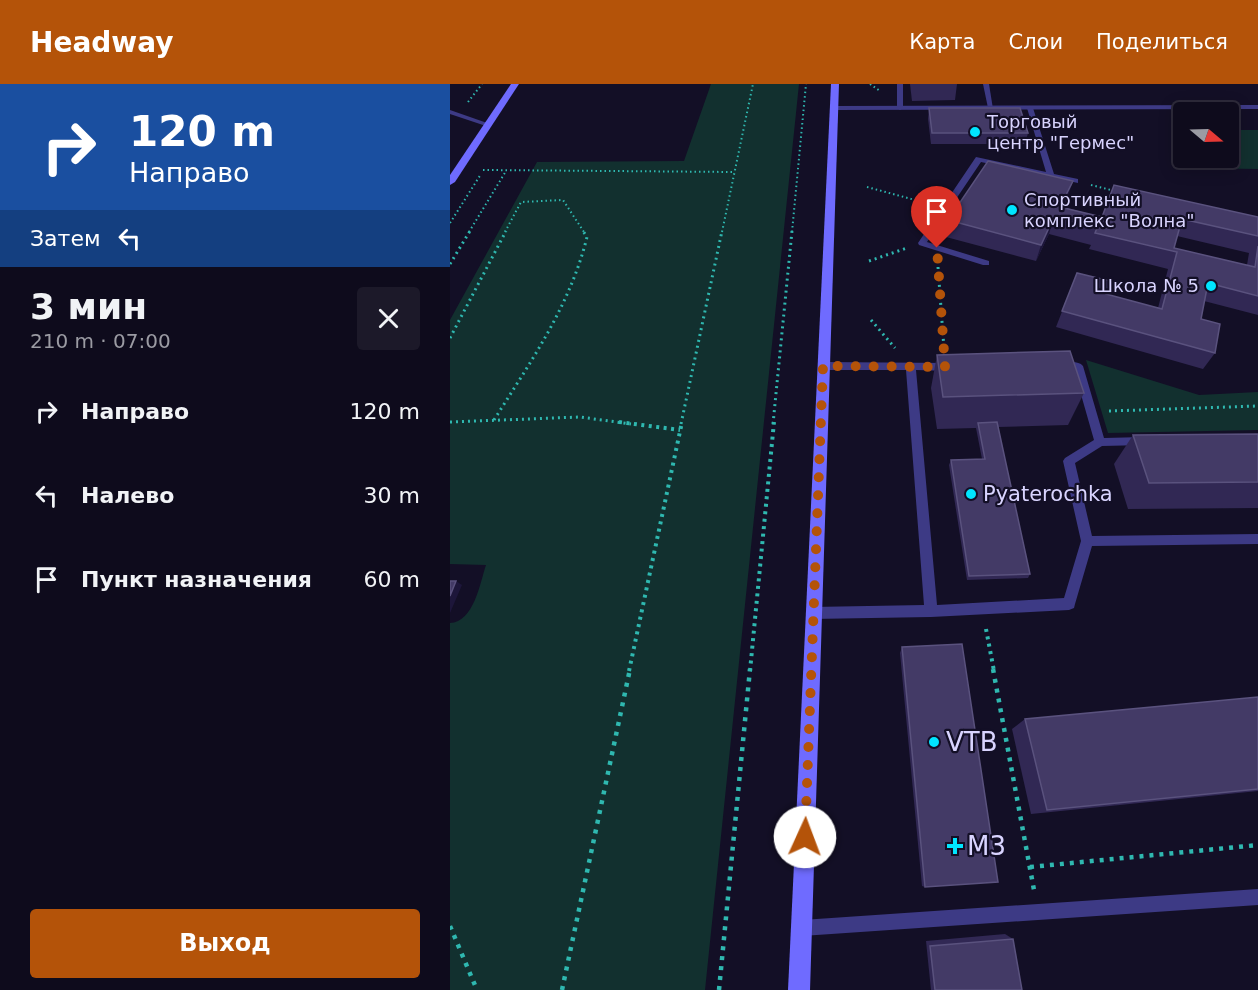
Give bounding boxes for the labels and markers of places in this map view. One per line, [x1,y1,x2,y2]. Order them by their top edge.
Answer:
place label: Торговый центр "Гермес" [986,111,1134,153]
marker: Торговый центр "Гермес" [968,125,982,139]
pin [911,186,962,248]
place label: Спортивный комплекс "Волна" [1024,189,1195,231]
marker: Спортивный комплекс "Волна" [1005,203,1019,217]
place label: Школа № 5 [1094,275,1199,296]
marker: Школа № 5 [1204,279,1218,293]
place label: Pyaterochka [983,482,1113,506]
marker: Pyaterochka [964,487,978,501]
place label: VTB [946,727,998,757]
marker: VTB [927,735,941,749]
place label: М3 [967,831,1006,861]
marker: М3 [948,839,962,853]

